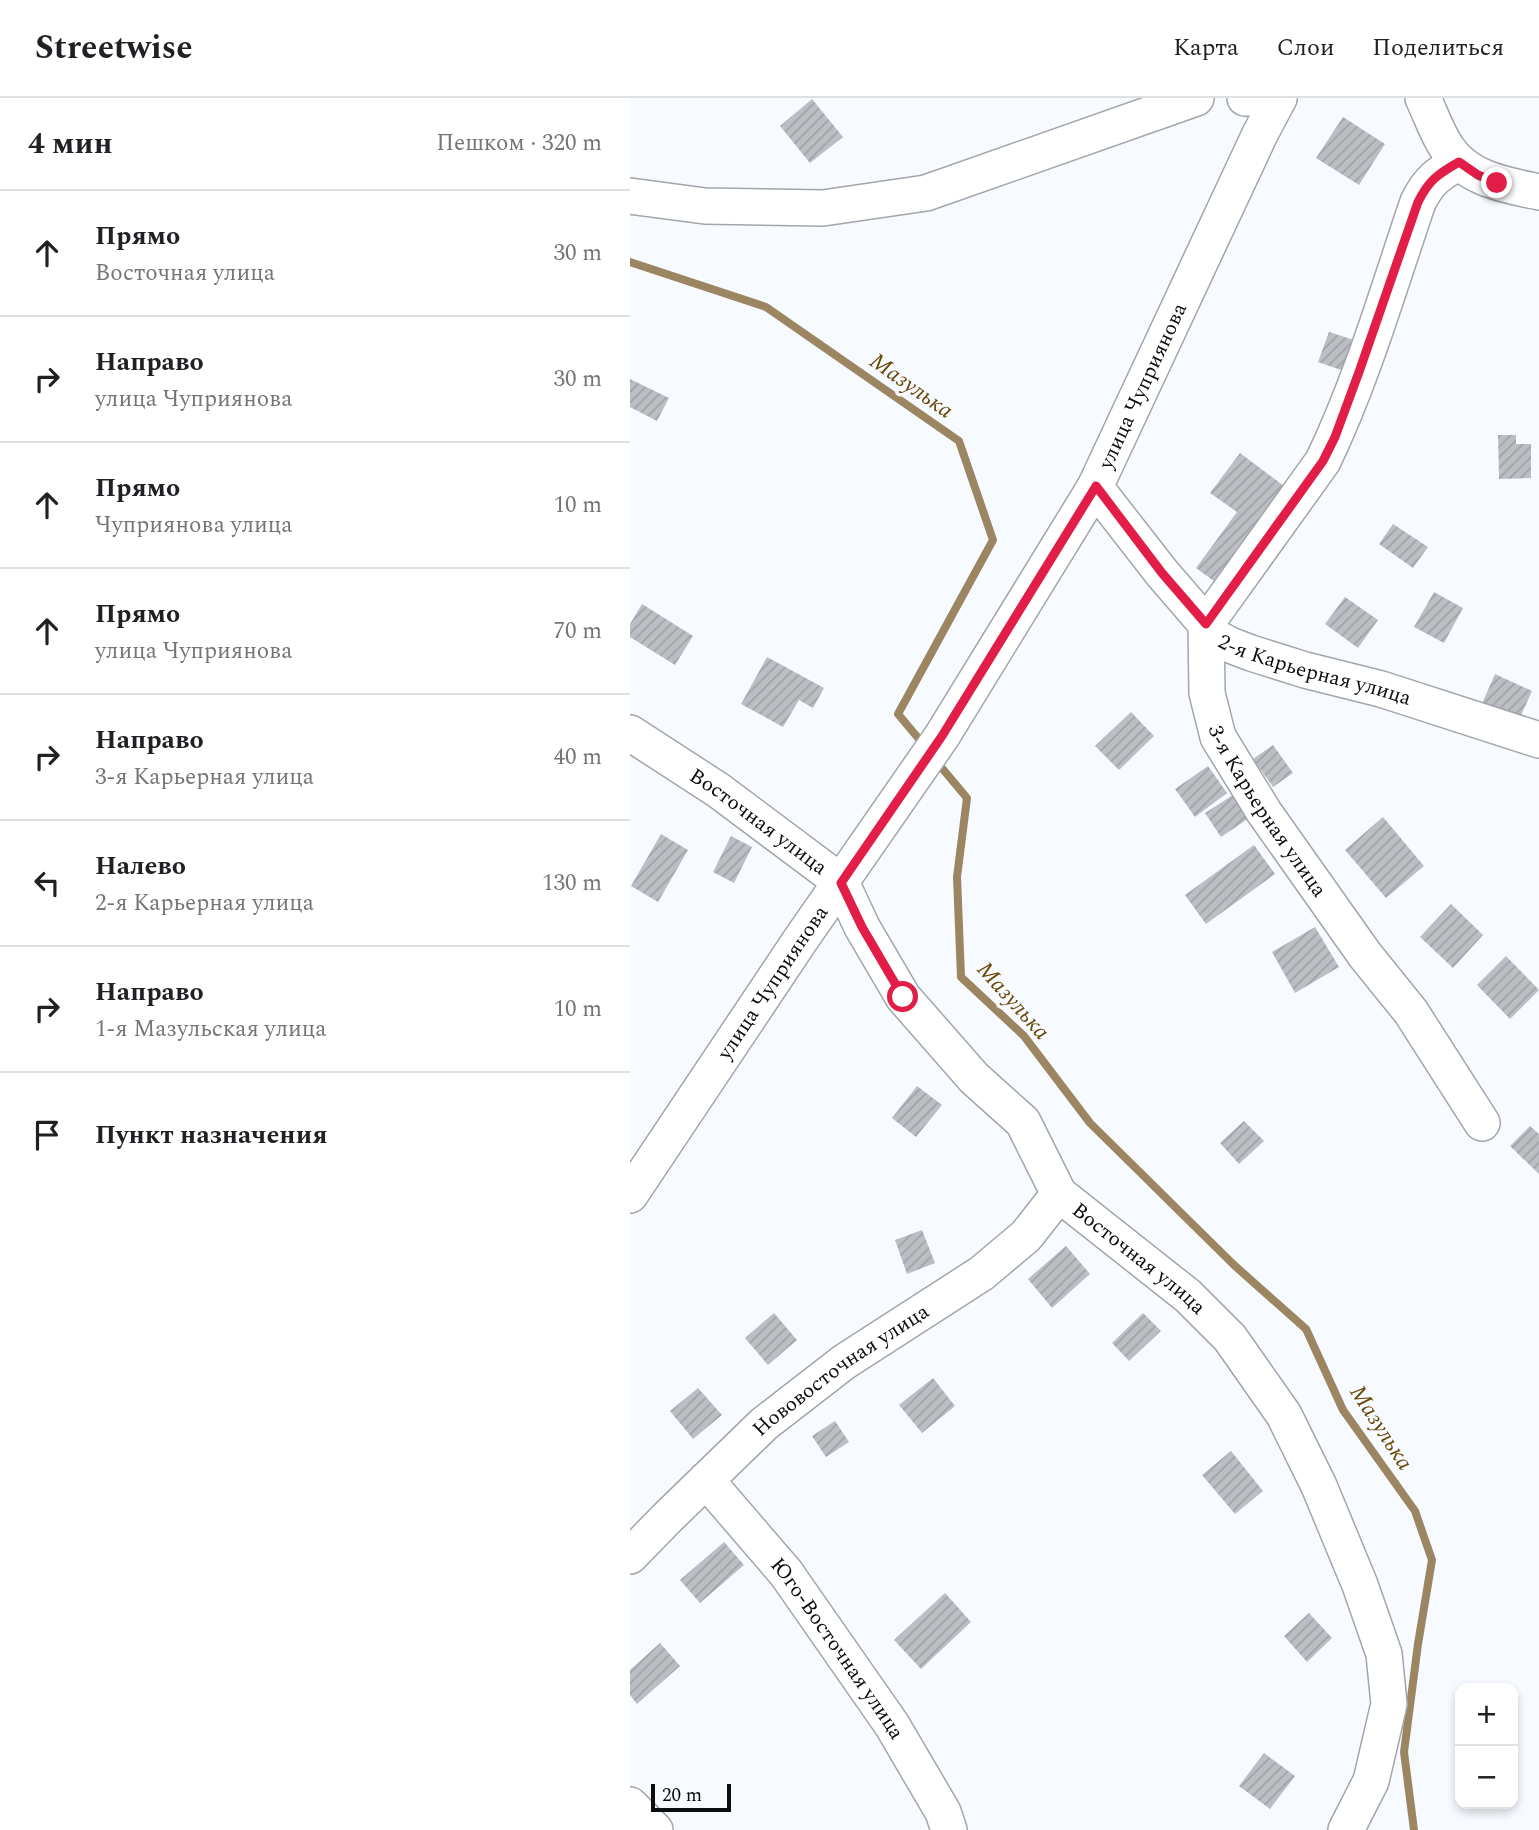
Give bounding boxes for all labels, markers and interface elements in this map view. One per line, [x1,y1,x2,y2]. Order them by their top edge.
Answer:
text: Streetwise [35,23,193,73]
text: Карта [1173,30,1239,66]
text: Слои [1277,30,1334,66]
text: Поделиться [1372,30,1504,66]
text: 4 мин [28,121,113,167]
text: Пешком · 320 m [436,126,602,161]
route end [1481,167,1512,198]
text: Прямо [95,216,180,256]
icon: ahead [28,234,66,272]
text: 30 m [553,236,602,271]
text: Восточная улица [95,256,275,291]
street label: улица Чуприянова [1090,297,1196,476]
text: Направо [95,342,204,382]
water label: Мазулька [862,344,961,428]
icon: right [28,360,66,398]
text: 30 m [553,362,602,397]
text: улица Чуприянова [95,382,293,417]
text: Прямо [95,468,180,508]
icon: ahead [28,486,66,524]
text: 10 m [553,488,602,523]
text: Чуприянова улица [95,508,293,543]
text: Прямо [95,594,180,634]
icon: ahead [28,612,66,650]
text: 70 m [553,614,602,649]
street label: 2-я Карьерная улица [1212,626,1416,715]
text: улица Чуприянова [95,634,293,669]
text: Направо [95,720,204,760]
street label: 3-я Карьерная улица [1199,722,1335,905]
icon: right [28,738,66,776]
text: 40 m [553,740,602,775]
text: 3-я Карьерная улица [95,760,314,795]
street label: Восточная улица [683,761,834,884]
text: Налево [95,846,186,886]
icon: left [28,864,66,902]
text: 130 m [542,866,602,901]
text: 2-я Карьерная улица [95,886,314,921]
street label: улица Чуприянова [709,898,837,1067]
water label: Мазулька [968,954,1058,1049]
text: Направо [95,972,204,1012]
route start [887,981,918,1012]
icon: right [28,990,66,1028]
text: 10 m [553,992,602,1027]
text: 1-я Мазульская улица [95,1012,327,1047]
text: Пункт назначения [95,1115,328,1155]
icon: arrive [28,1116,66,1154]
street label: Восточная улица [1065,1195,1214,1323]
street label: Нововосточная улица [745,1296,936,1444]
water label: Мазулька [1340,1378,1422,1478]
street label: Юго-Восточная улица [762,1551,912,1746]
map controls [1455,1683,1518,1809]
button: + [1455,1683,1518,1746]
button: − [1455,1746,1518,1809]
scale bar [651,1781,732,1813]
text: 20 m [662,1781,702,1810]

